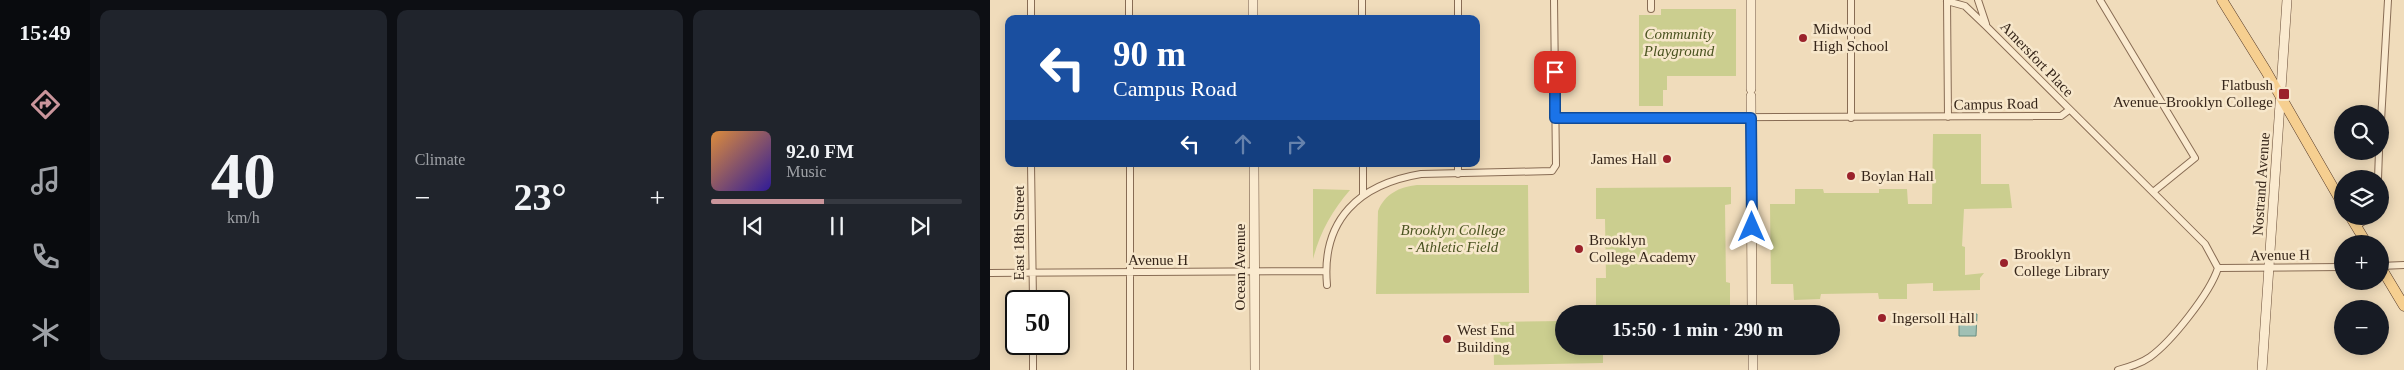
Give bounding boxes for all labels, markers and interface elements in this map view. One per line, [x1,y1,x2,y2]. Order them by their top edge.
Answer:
street label: Amersfort Place [1997,18,2077,100]
text: 15:49 [19,20,71,45]
place label: Midwood High School [1813,21,1888,54]
park label: Community Playground [1643,26,1715,59]
marker: Midwood High School [1797,32,1809,44]
icon: left [1030,35,1095,100]
text: 90 m [1113,35,1186,74]
pin [1534,51,1576,93]
icon: arrive [1541,58,1569,86]
text: Campus Road [1113,76,1237,101]
place label: Flatbush Avenue–Brooklyn College [2113,77,2273,110]
icon: directions [28,87,63,122]
marker: Flatbush Avenue–Brooklyn College [2277,87,2291,101]
street label: Campus Road [1954,95,2039,113]
map controls [2334,105,2389,355]
button: search [2334,105,2389,160]
icon: left [1176,130,1204,158]
icon: ahead [1229,130,1257,158]
icon: right [1282,130,1310,158]
street label: Nostrand Avenue [2249,132,2273,236]
text: 40 [211,140,276,212]
text: 92.0 FM [786,141,854,162]
text: Climate [415,151,465,168]
place label: James Hall [1591,151,1657,167]
marker: James Hall [1661,153,1673,165]
icon: music [28,163,63,198]
text: Music [786,163,826,180]
place label: Boylan Hall [1861,168,1934,184]
marker: Boylan Hall [1845,170,1857,182]
button: layers [2334,170,2389,225]
text: 23° [513,176,567,218]
text: − [415,182,430,213]
text: + [650,182,665,213]
street label: East 18th Street [1011,185,1027,280]
position arrow [1725,200,1777,252]
text: km/h [227,209,260,226]
icon: previous [739,212,767,240]
icon: pause [823,212,851,240]
icon: next [906,212,934,240]
park label: Brooklyn College - Athletic Field [1401,222,1506,255]
street label: Ocean Avenue [1232,223,1248,310]
place label: Brooklyn College Academy [1589,232,1697,265]
button: + [2334,235,2389,290]
icon: phone [28,239,63,274]
marker: Brooklyn College Academy [1573,243,1585,255]
place label: Brooklyn College Library [2014,246,2110,279]
street label: Avenue H [2250,246,2310,264]
street label: Avenue H [1128,252,1188,268]
marker: Brooklyn College Library [1998,257,2010,269]
speed limit sign: 50 [1005,290,1070,355]
button: − [2334,300,2389,355]
place label: Ingersoll Hall [1892,310,1975,326]
marker: Ingersoll Hall [1876,312,1888,324]
icon: climate [28,315,63,350]
text: 15:50 · 1 min · 290 m [1612,319,1783,340]
place label: West End Building [1457,322,1515,355]
marker: West End Building [1441,333,1453,345]

